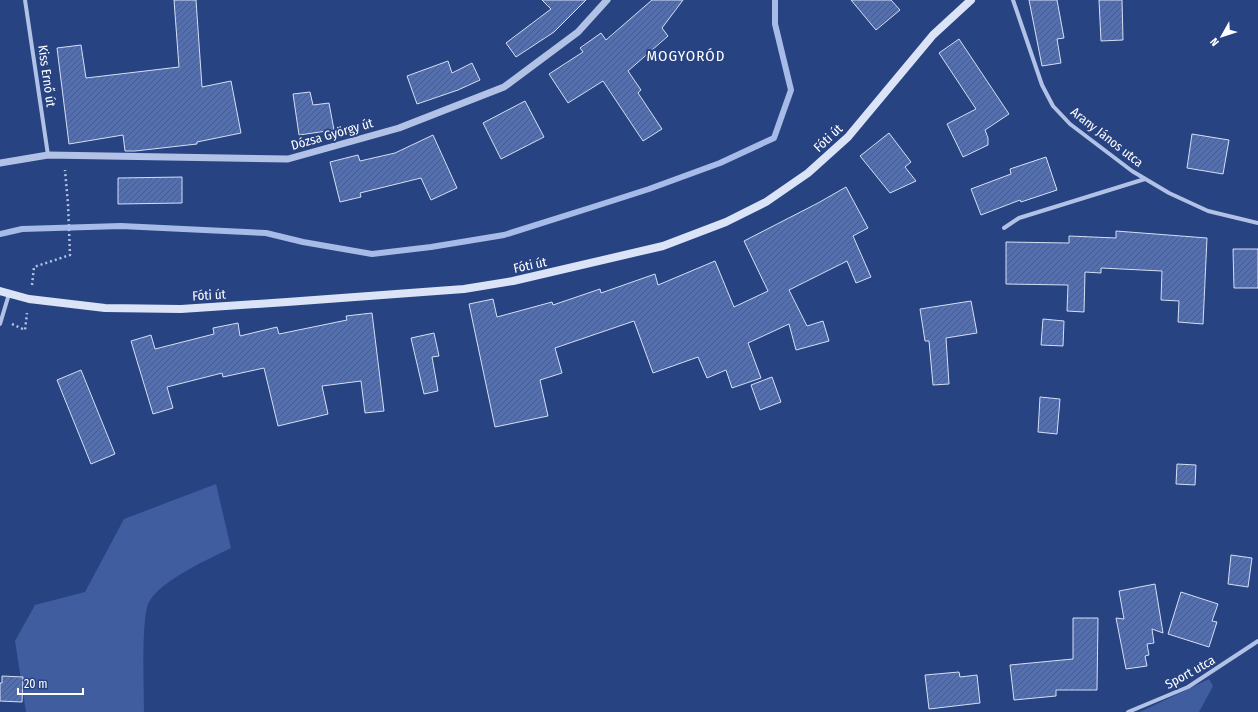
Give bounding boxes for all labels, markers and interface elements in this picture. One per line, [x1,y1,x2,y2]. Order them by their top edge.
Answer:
north arrow [1202,16,1242,56]
text: N [1207,35,1222,49]
street label: Kiss Ernő út [35,44,59,109]
district label: MOGYORÓD [647,47,725,65]
street label: Arany János utca [1068,104,1146,170]
street label: Dózsa György út [289,115,375,153]
street label: Fóti út [811,121,846,155]
street label: Fóti út [512,254,549,276]
street label: Fóti út [192,287,227,303]
street label: Sport utca [1162,652,1218,692]
scale bar [18,670,83,696]
text: 20 m [24,677,48,691]

